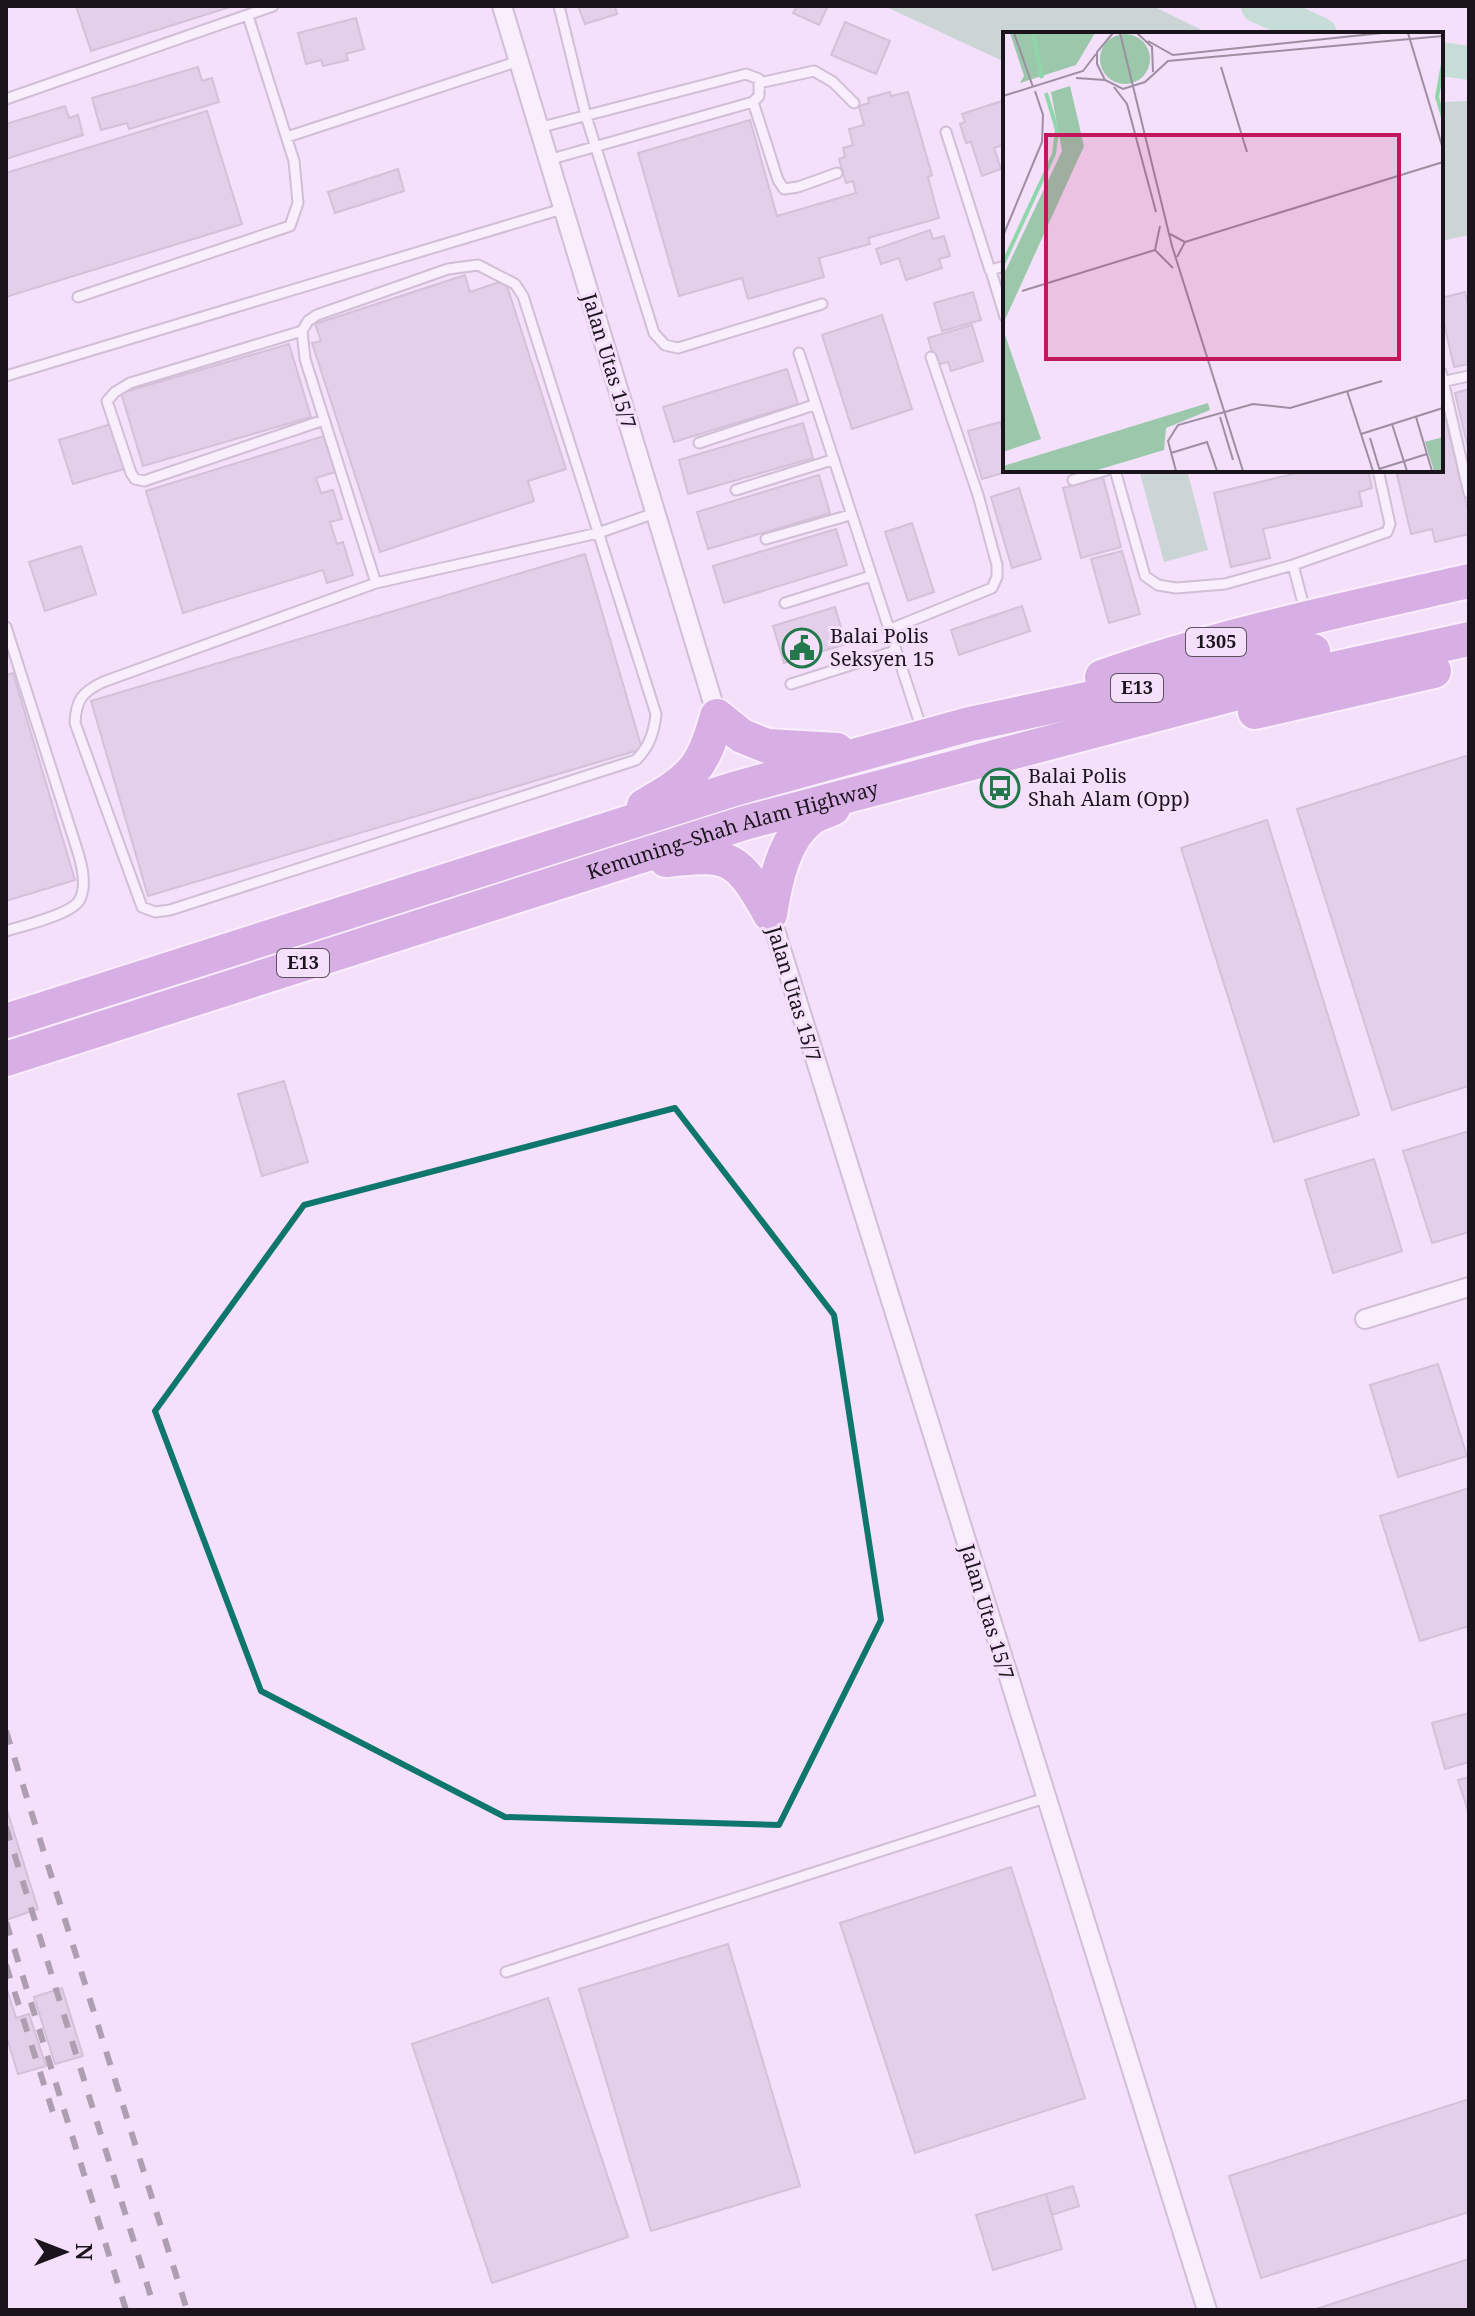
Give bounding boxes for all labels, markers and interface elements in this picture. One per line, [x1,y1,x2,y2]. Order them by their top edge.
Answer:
inset map [1003,32,1443,472]
street label: Jalan Utas 15/7 [576,289,643,432]
place label: Balai Polis Seksyen 15 [830,622,935,672]
public building icon: Balai Polis Seksyen 15 [781,627,823,669]
road number: 1305 [1186,628,1246,656]
road number: E13 [1111,674,1163,702]
place label: Balai Polis Shah Alam (Opp) [1028,762,1190,812]
bus stop icon: Balai Polis Shah Alam (Opp) [979,767,1021,809]
street label: Kemuning–Shah Alam Highway [583,774,882,885]
street label: Jalan Utas 15/7 [761,922,828,1065]
road number: E13 [277,949,329,977]
street label: Jalan Utas 15/7 [954,1540,1021,1683]
north arrow [24,2212,104,2292]
text: N [70,2243,100,2261]

